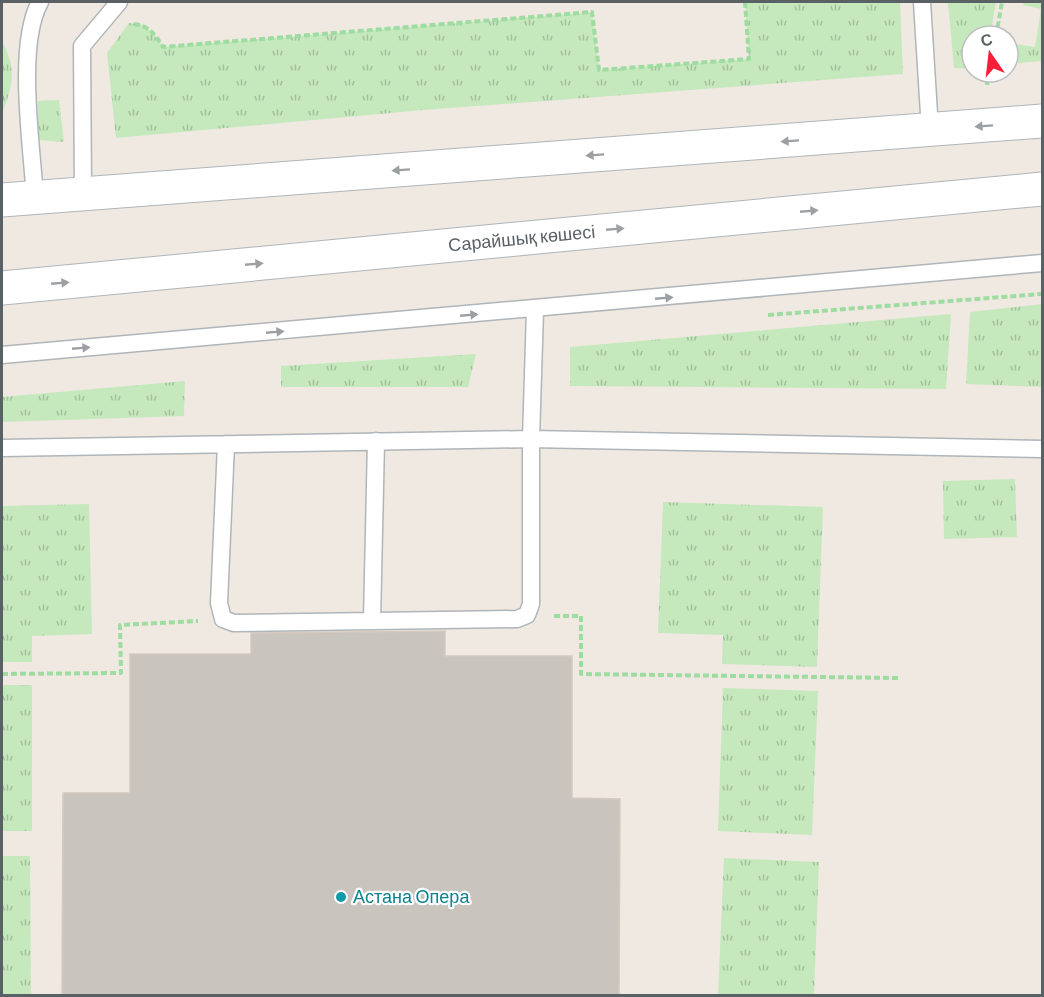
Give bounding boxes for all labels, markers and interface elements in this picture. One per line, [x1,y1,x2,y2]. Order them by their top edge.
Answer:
north arrow [960,24,1020,84]
text: С [978,28,995,50]
one-way arrow [975,121,994,131]
one-way arrow [780,136,799,145]
one-way arrow [586,151,605,160]
one-way arrow [391,166,410,175]
one-way arrow [800,206,819,216]
street label: Сарайшық көшесі [447,220,596,255]
one-way arrow [606,224,625,234]
one-way arrow [244,259,263,269]
one-way arrow [50,278,69,288]
one-way arrow [654,293,673,303]
one-way arrow [460,311,479,320]
one-way arrow [266,327,285,337]
one-way arrow [71,343,90,353]
place label: Астана Опера [353,885,470,907]
marker: Астана Опера [334,890,348,904]

